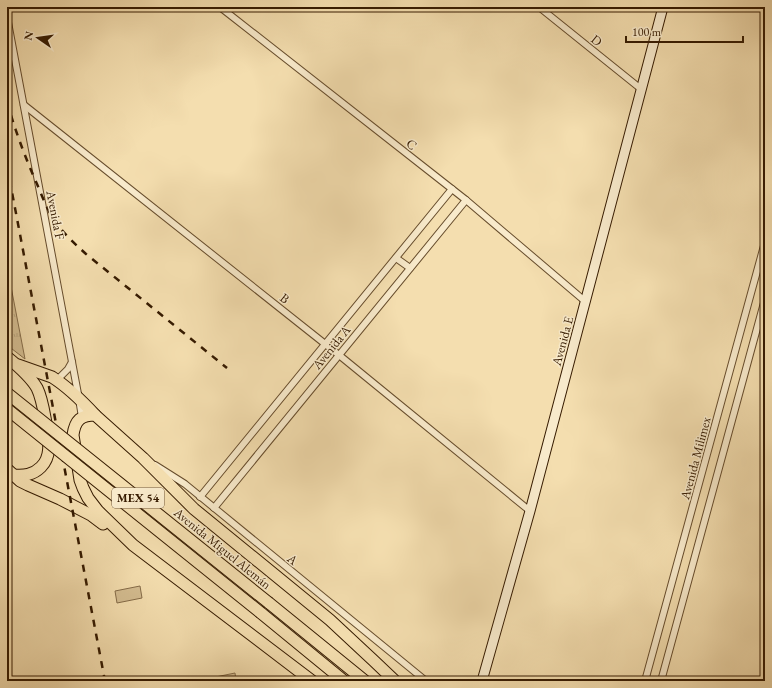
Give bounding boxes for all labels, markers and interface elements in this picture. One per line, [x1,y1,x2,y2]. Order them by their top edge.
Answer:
north arrow [18,18,58,58]
scale bar [626,18,743,44]
text: 100 m [632,24,662,40]
text: N [20,30,36,42]
street label: D [588,31,606,50]
street label: C [403,135,421,154]
street label: Avenida F [42,188,69,241]
street label: B [276,289,293,308]
street label: Avenida E [548,315,577,369]
street label: Avenida A [308,321,355,374]
street label: Avenida Milimex [676,415,715,502]
road number: MEX 54 [112,488,164,508]
street label: Avenida Miguel Alemán [170,503,275,593]
street label: A [283,549,302,569]

